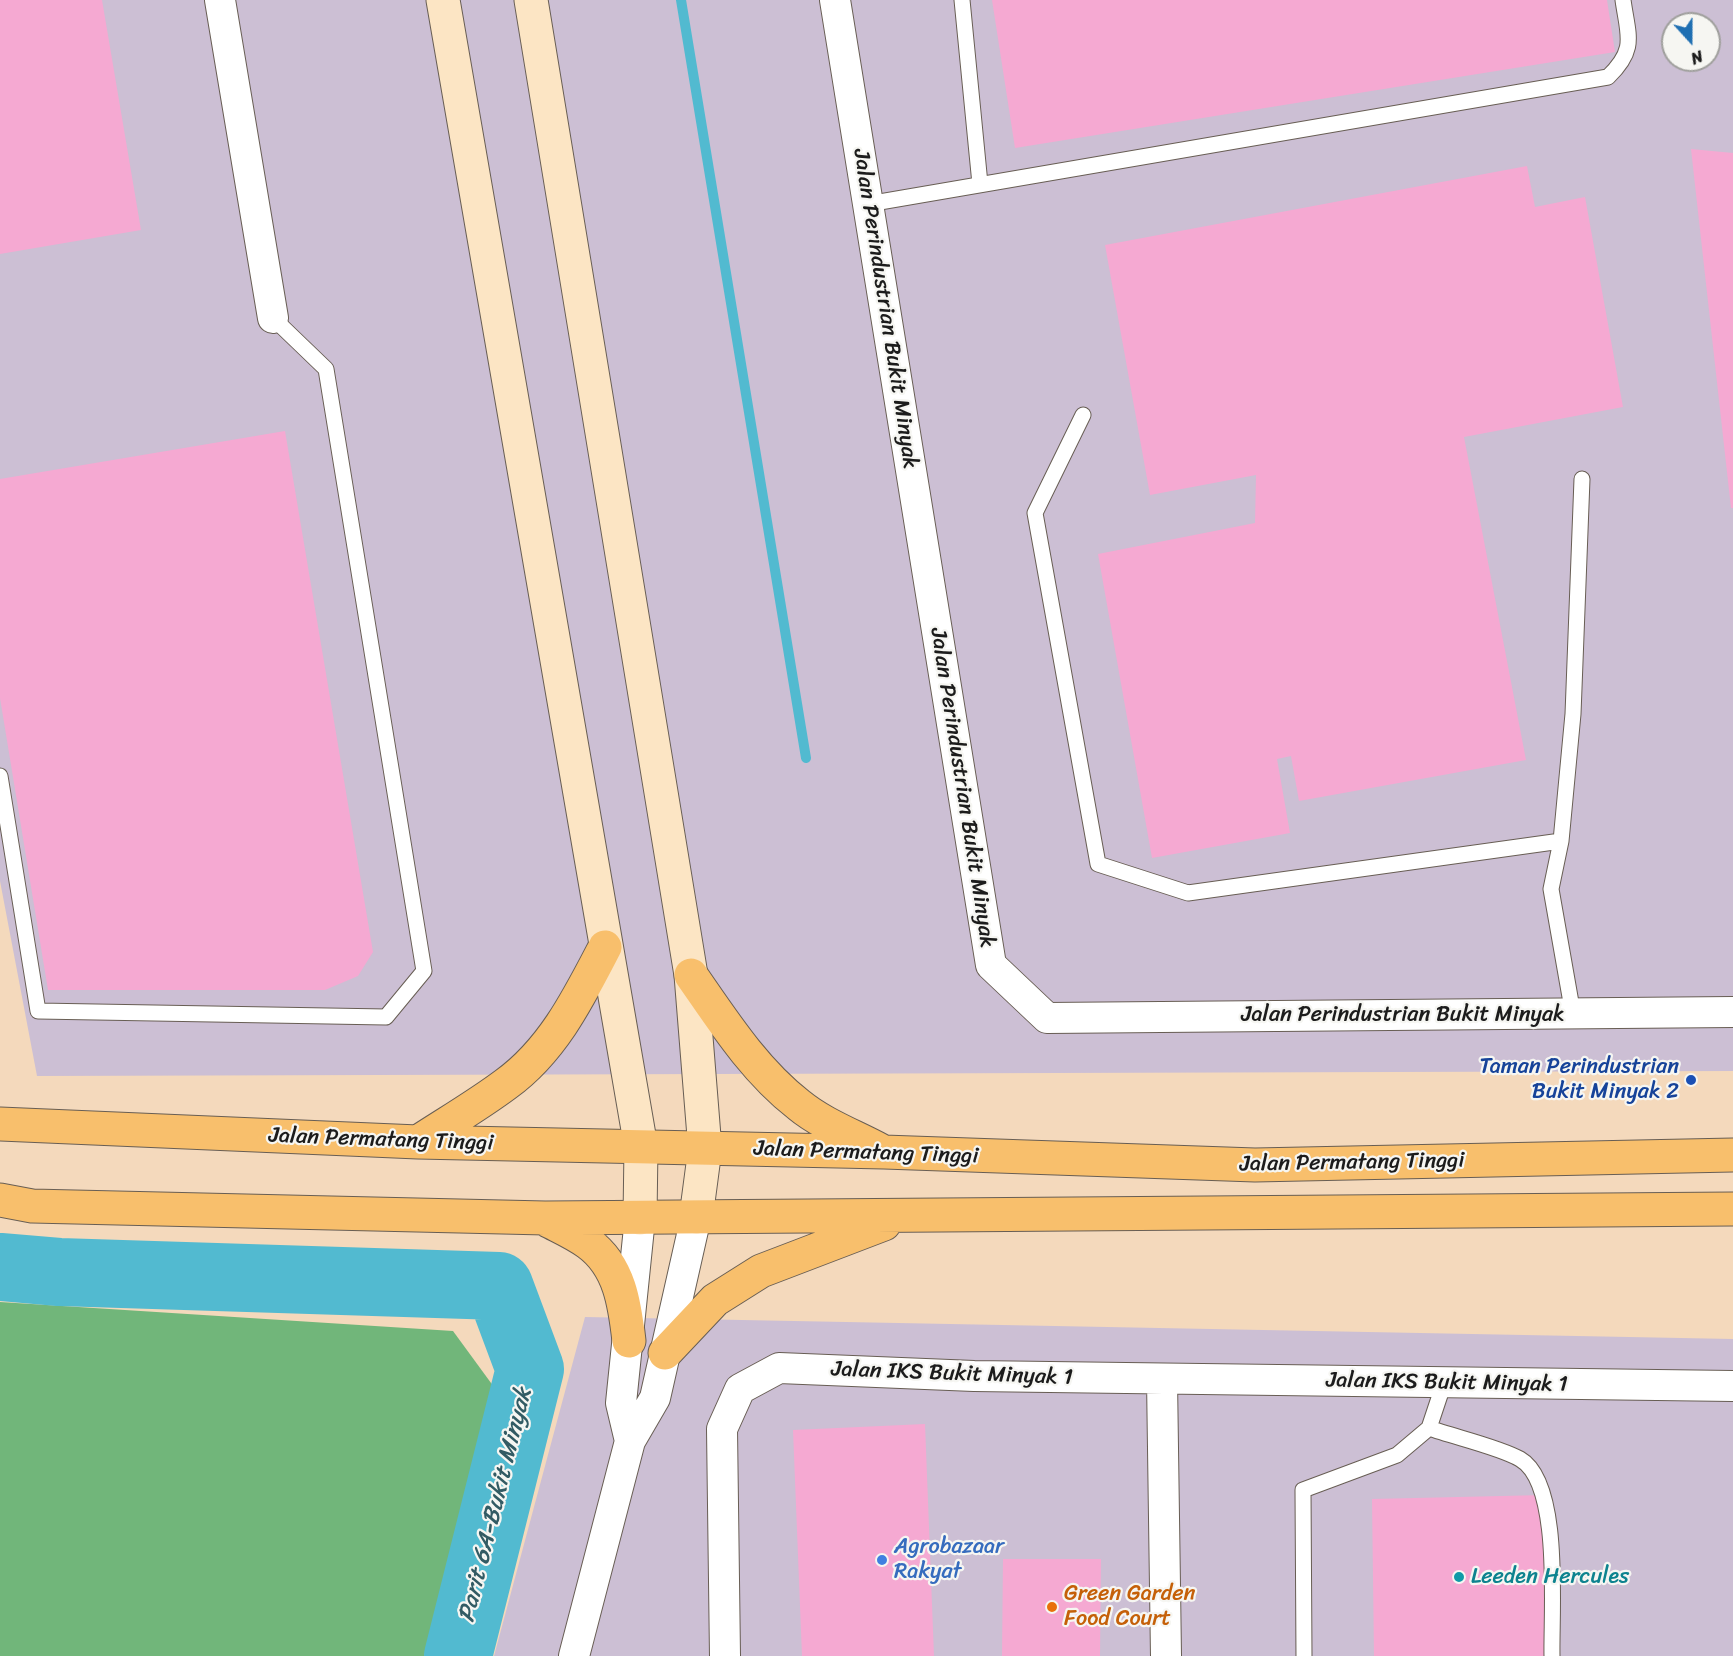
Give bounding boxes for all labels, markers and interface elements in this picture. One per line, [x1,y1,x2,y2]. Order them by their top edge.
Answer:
north arrow [1661,12,1721,72]
text: N [1687,42,1707,73]
street label: Jalan Perindustrian Bukit Minyak [847,147,923,471]
street label: Jalan Perindustrian Bukit Minyak [924,626,1000,950]
street label: Jalan Perindustrian Bukit Minyak [1241,1002,1565,1028]
place label: Taman Perindustrian Bukit Minyak 2 [1479,1054,1679,1106]
marker: Taman Perindustrian Bukit Minyak 2 [1684,1073,1698,1087]
street label: Jalan Permatang Tinggi [268,1123,494,1157]
street label: Jalan Permatang Tinggi [753,1136,979,1170]
street label: Jalan Permatang Tinggi [1239,1148,1465,1178]
street label: Jalan IKS Bukit Minyak 1 [831,1357,1073,1391]
street label: Jalan IKS Bukit Minyak 1 [1326,1368,1568,1398]
water label: Parit 6A-Bukit Minyak [453,1385,539,1625]
place label: Agrobazaar Rakyat [894,1534,1004,1586]
marker: Agrobazaar Rakyat [875,1553,889,1567]
place label: Leeden Hercules [1471,1564,1629,1590]
marker: Leeden Hercules [1452,1570,1466,1584]
place label: Green Garden Food Court [1064,1581,1196,1633]
marker: Green Garden Food Court [1045,1600,1059,1614]

